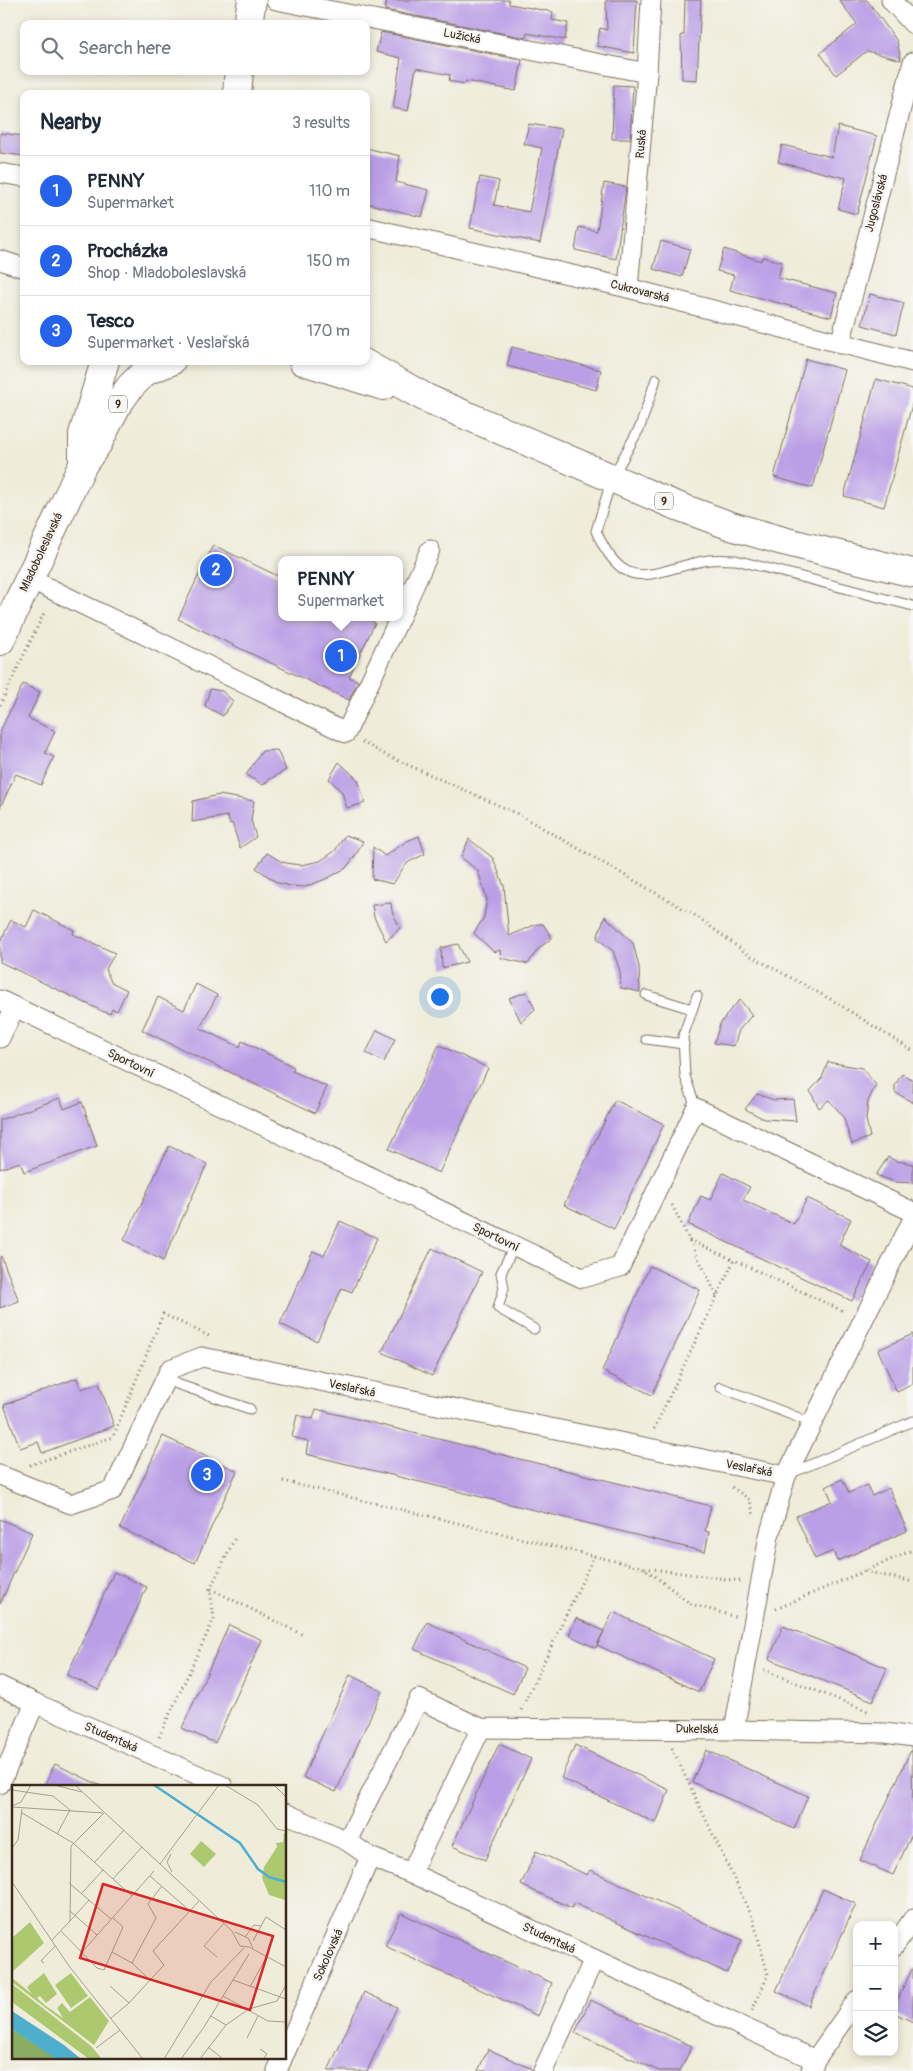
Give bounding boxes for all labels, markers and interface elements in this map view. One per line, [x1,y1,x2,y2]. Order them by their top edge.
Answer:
search box [20,20,370,75]
street label: Lužická [442,26,482,48]
icon: search [38,34,66,62]
text: Search here [78,36,171,60]
text: Nearby [40,109,101,136]
text: 3 results [292,113,350,133]
street label: Ruská [633,129,650,159]
text: PENNY [87,169,144,193]
street label: Jugoslávská [862,172,892,234]
text: 1 [53,181,59,201]
text: 110 m [309,181,350,201]
text: Supermarket [87,193,174,213]
text: Procházka [87,239,168,263]
text: 2 [52,251,60,271]
text: 150 m [306,251,350,271]
text: Shop · Mladoboleslavská [87,263,246,283]
street label: Cukrovarská [609,277,671,306]
text: Tesco [87,309,134,333]
text: 3 [52,321,60,341]
text: 170 m [307,321,350,341]
text: Supermarket · Veslařská [87,333,249,353]
road number: 9 [109,396,127,412]
road number: 9 [655,492,673,510]
street label: Mladoboleslavská [17,510,66,594]
pin: 2 [200,551,232,589]
popup [278,556,403,621]
text: PENNY [297,567,355,591]
text: Supermarket [297,591,384,611]
pin: 1 [325,637,357,675]
your location [427,984,453,1010]
street label: Sportovní [105,1046,157,1081]
street label: Sportovní [470,1220,522,1255]
street label: Veslařská [327,1376,377,1401]
pin: 3 [191,1456,223,1494]
street label: Veslařská [724,1457,774,1480]
street label: Studentská [82,1719,140,1756]
street label: Dukelská [675,1722,719,1737]
inset map [12,1785,286,2058]
street label: Studentská [520,1920,578,1957]
map controls [853,1921,898,2056]
button: + [853,1921,898,1966]
street label: Sokolovská [310,1926,347,1984]
button: − [853,1966,898,2011]
button: layers [853,2011,898,2056]

